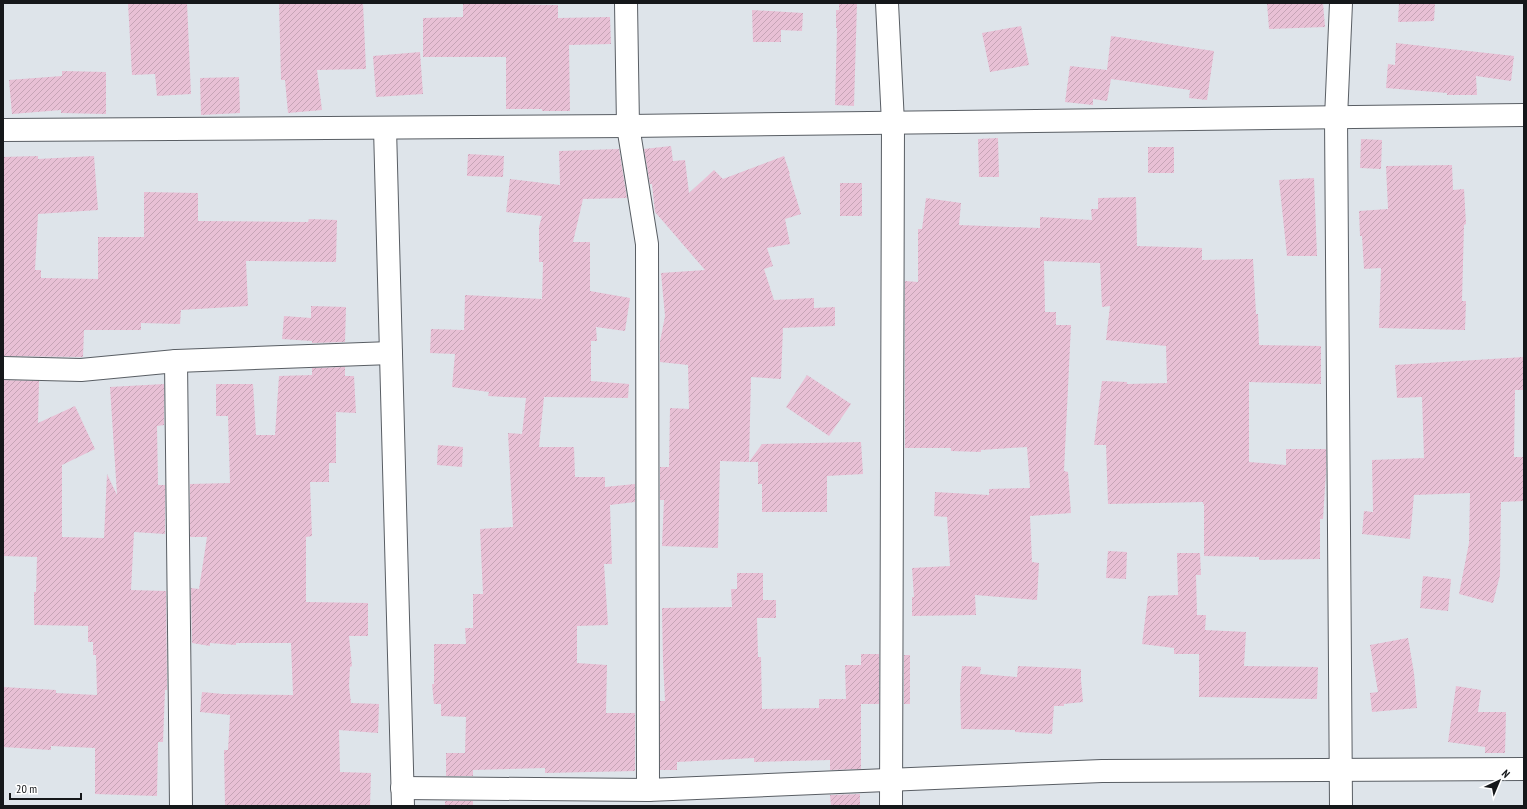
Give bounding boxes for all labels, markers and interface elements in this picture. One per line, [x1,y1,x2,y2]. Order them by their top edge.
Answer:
north arrow [1479,761,1519,801]
text: N [1499,767,1513,781]
scale bar [10,775,81,801]
text: 20 m [16,781,37,796]

